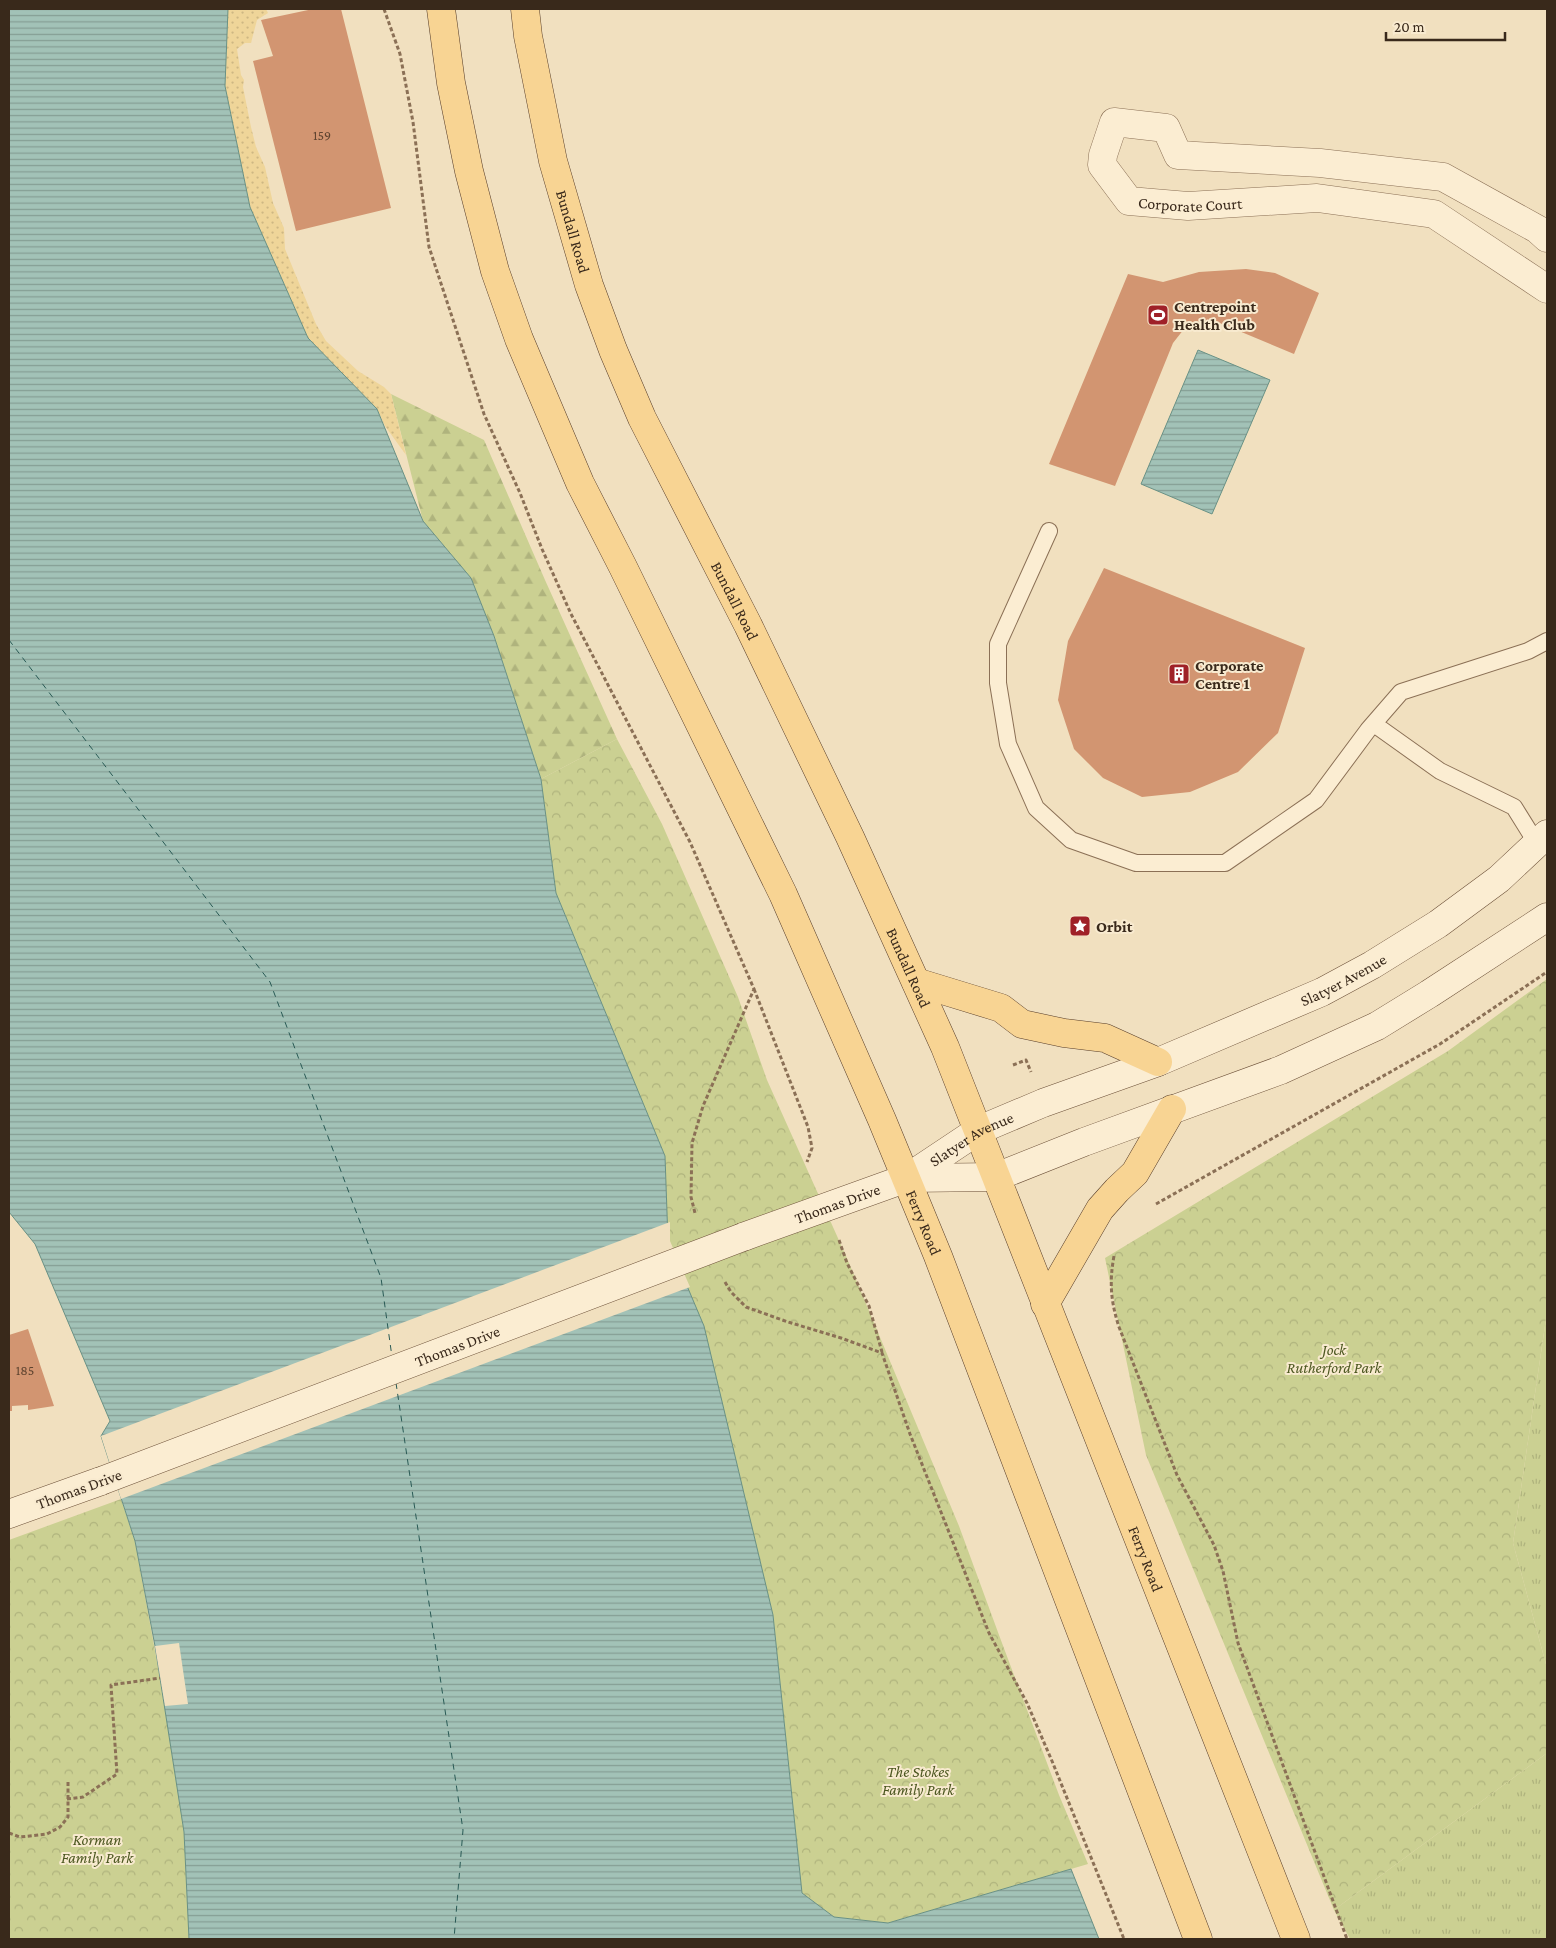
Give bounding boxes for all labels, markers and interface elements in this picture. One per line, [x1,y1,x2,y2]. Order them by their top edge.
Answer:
scale bar [1386,10,1505,42]
text: 20 m [1394,19,1425,35]
house number: 159 [313,127,331,143]
street label: Bundall Road [553,188,594,275]
street label: Corporate Court [1138,193,1243,215]
place label: Centrepoint Health Club [1174,298,1256,333]
sports icon: Centrepoint Health Club [1146,303,1170,327]
street label: Bundall Road [708,559,763,643]
place label: Corporate Centre 1 [1195,657,1264,692]
building icon: Corporate Centre 1 [1167,662,1191,686]
place icon: Orbit [1068,914,1092,938]
place label: Orbit [1096,918,1133,935]
street label: Bundall Road [884,925,935,1010]
street label: Slatyer Avenue [1298,950,1389,1009]
street label: Slatyer Avenue [926,1108,1016,1169]
street label: Thomas Drive [792,1180,882,1226]
street label: Ferry Road [903,1187,945,1258]
street label: Thomas Drive [412,1322,502,1370]
park label: Jock Rutherford Park [1286,1341,1383,1377]
house number: 185 [16,1362,34,1378]
street label: Thomas Drive [34,1466,124,1512]
street label: Ferry Road [1126,1523,1167,1594]
park label: The Stokes Family Park [882,1763,955,1799]
park label: Korman Family Park [61,1831,134,1867]

